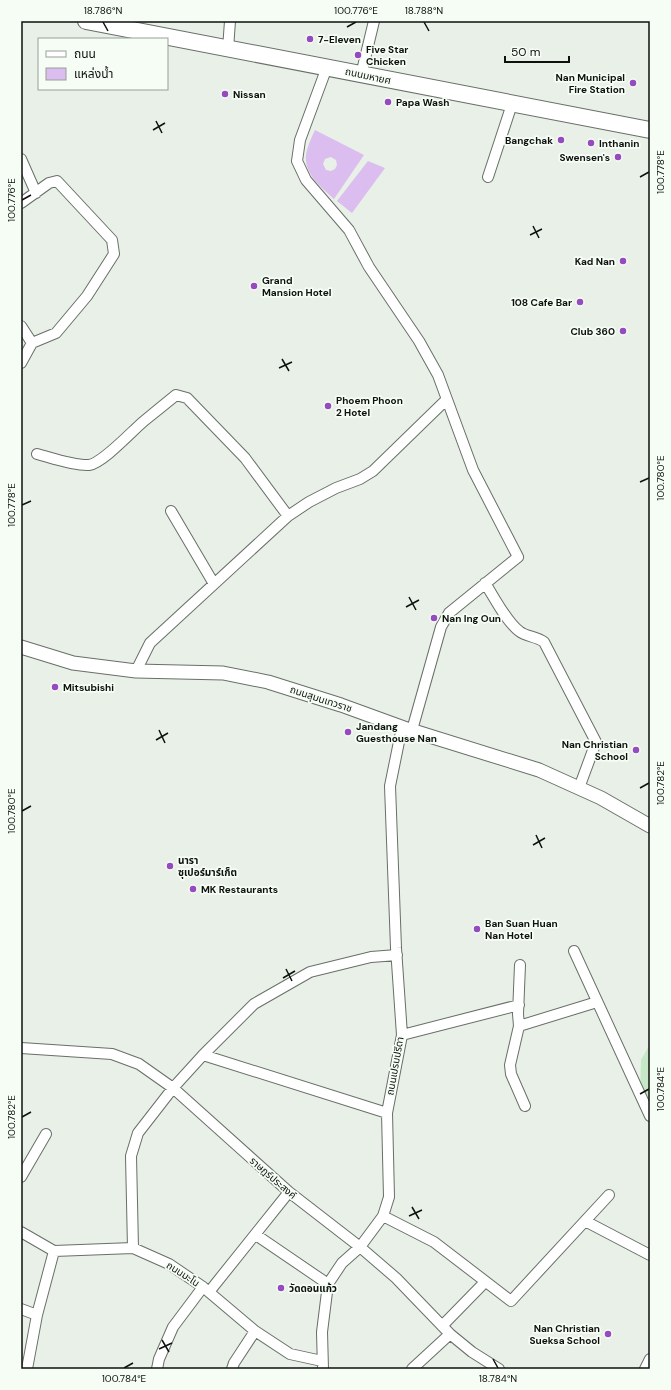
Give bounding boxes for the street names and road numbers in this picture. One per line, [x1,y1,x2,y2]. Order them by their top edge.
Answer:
street label: ถนนมหายศ [344,65,392,87]
street label: ถนนสุมนเทวราช [288,683,354,715]
street label: ถนนเปรมปรีดา [383,1036,407,1096]
street label: ราษฎร์ประสงค์ [247,1154,299,1202]
street label: ถนนมะโน [164,1258,202,1290]

